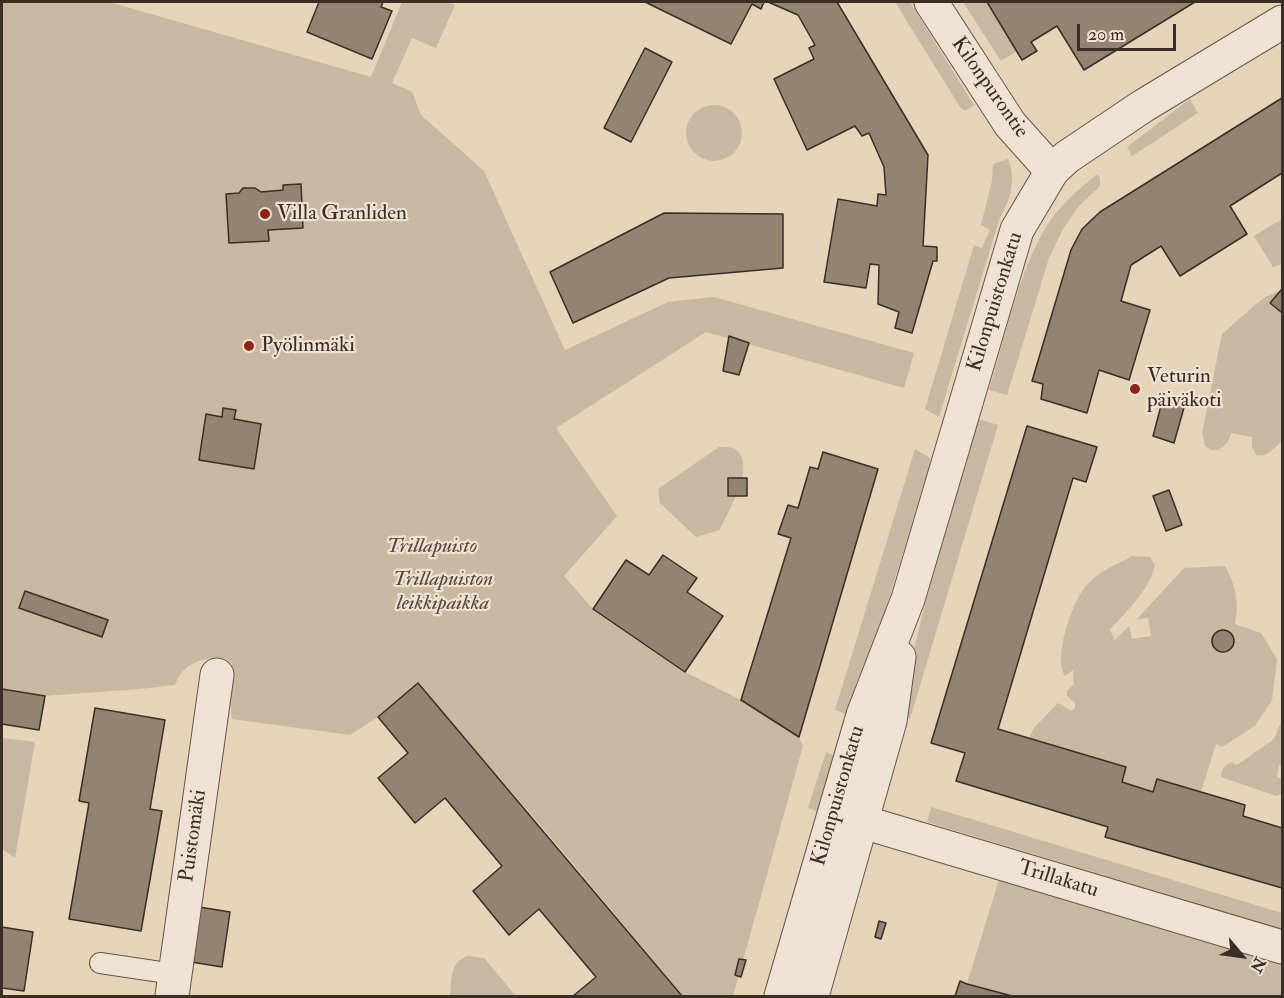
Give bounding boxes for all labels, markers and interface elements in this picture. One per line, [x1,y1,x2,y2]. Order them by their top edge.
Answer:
scale bar [1080,12,1179,50]
text: 20 m [1088,23,1124,46]
street label: Kilonpurontie [945,33,1033,143]
place label: Villa Granliden [277,201,407,227]
marker: Villa Granliden [258,207,272,221]
street label: Kilonpuistonkatu [963,229,1029,375]
place label: Pyölinmäki [261,333,355,359]
marker: Pyölinmäki [242,339,256,353]
place label: Veturin päiväkoti [1147,364,1222,414]
marker: Veturin päiväkoti [1128,382,1142,396]
park label: Trillapuisto [387,534,477,560]
park label: Trillapuiston leikkipaikka [393,567,493,617]
street label: Kilonpuistonkatu [807,723,871,869]
street label: Puistomäki [175,788,213,884]
street label: Trillakatu [1015,856,1101,904]
north arrow [1212,926,1272,986]
text: N [1246,954,1270,976]

